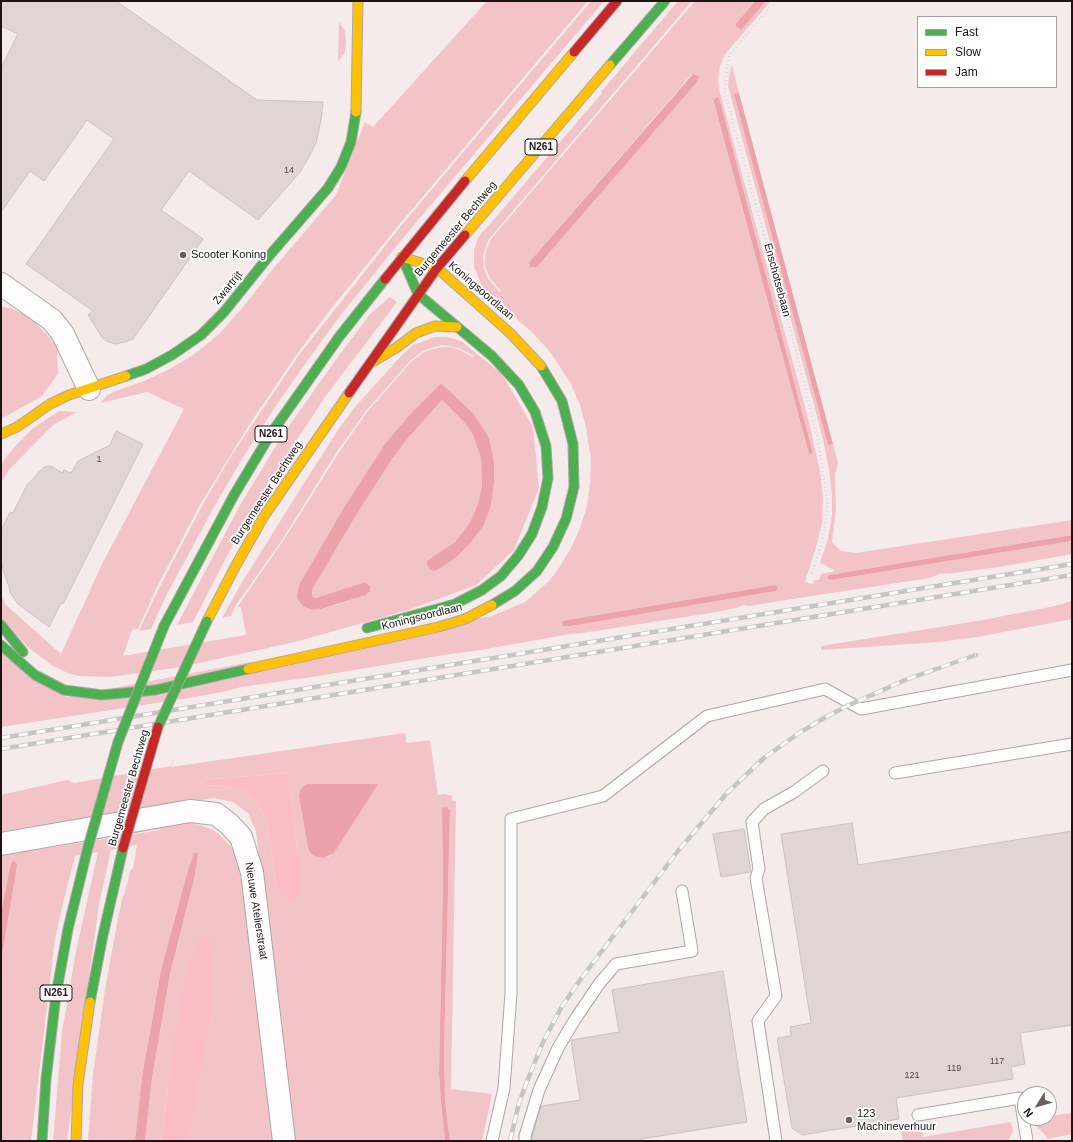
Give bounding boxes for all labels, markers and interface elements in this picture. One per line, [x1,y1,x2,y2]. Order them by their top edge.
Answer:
legend [917,16,1057,88]
text: Fast [955,25,978,39]
text: Slow [955,45,981,59]
text: Jam [955,65,978,79]
road number: N261 [525,139,557,155]
house number: 14 [284,166,294,176]
street label: Burgemeester Bechtweg [412,179,500,279]
street label: Enschotsebaan [761,242,793,318]
place label: Scooter Koning [191,248,266,262]
marker: Scooter Koning [178,250,188,260]
street label: Koningsoordlaan [446,259,516,323]
street label: Zwartrijt [211,269,245,307]
road number: N261 [255,426,287,442]
street label: Burgemeester Bechtweg [229,439,305,547]
house number: 1 [96,455,102,465]
street label: Koningsoordlaan [380,601,464,633]
street label: Burgemeester Bechtweg [106,728,152,848]
street label: Nieuwe Atelierstraat [242,861,270,961]
road number: N261 [40,985,72,1001]
house number: 117 [990,1057,1004,1067]
house number: 119 [947,1064,961,1074]
house number: 121 [904,1071,920,1081]
north arrow [1017,1086,1057,1126]
text: N [1021,1106,1035,1119]
place label: 123 Machineverhuur [857,1107,936,1133]
marker: 123 Machineverhuur [844,1115,854,1125]

